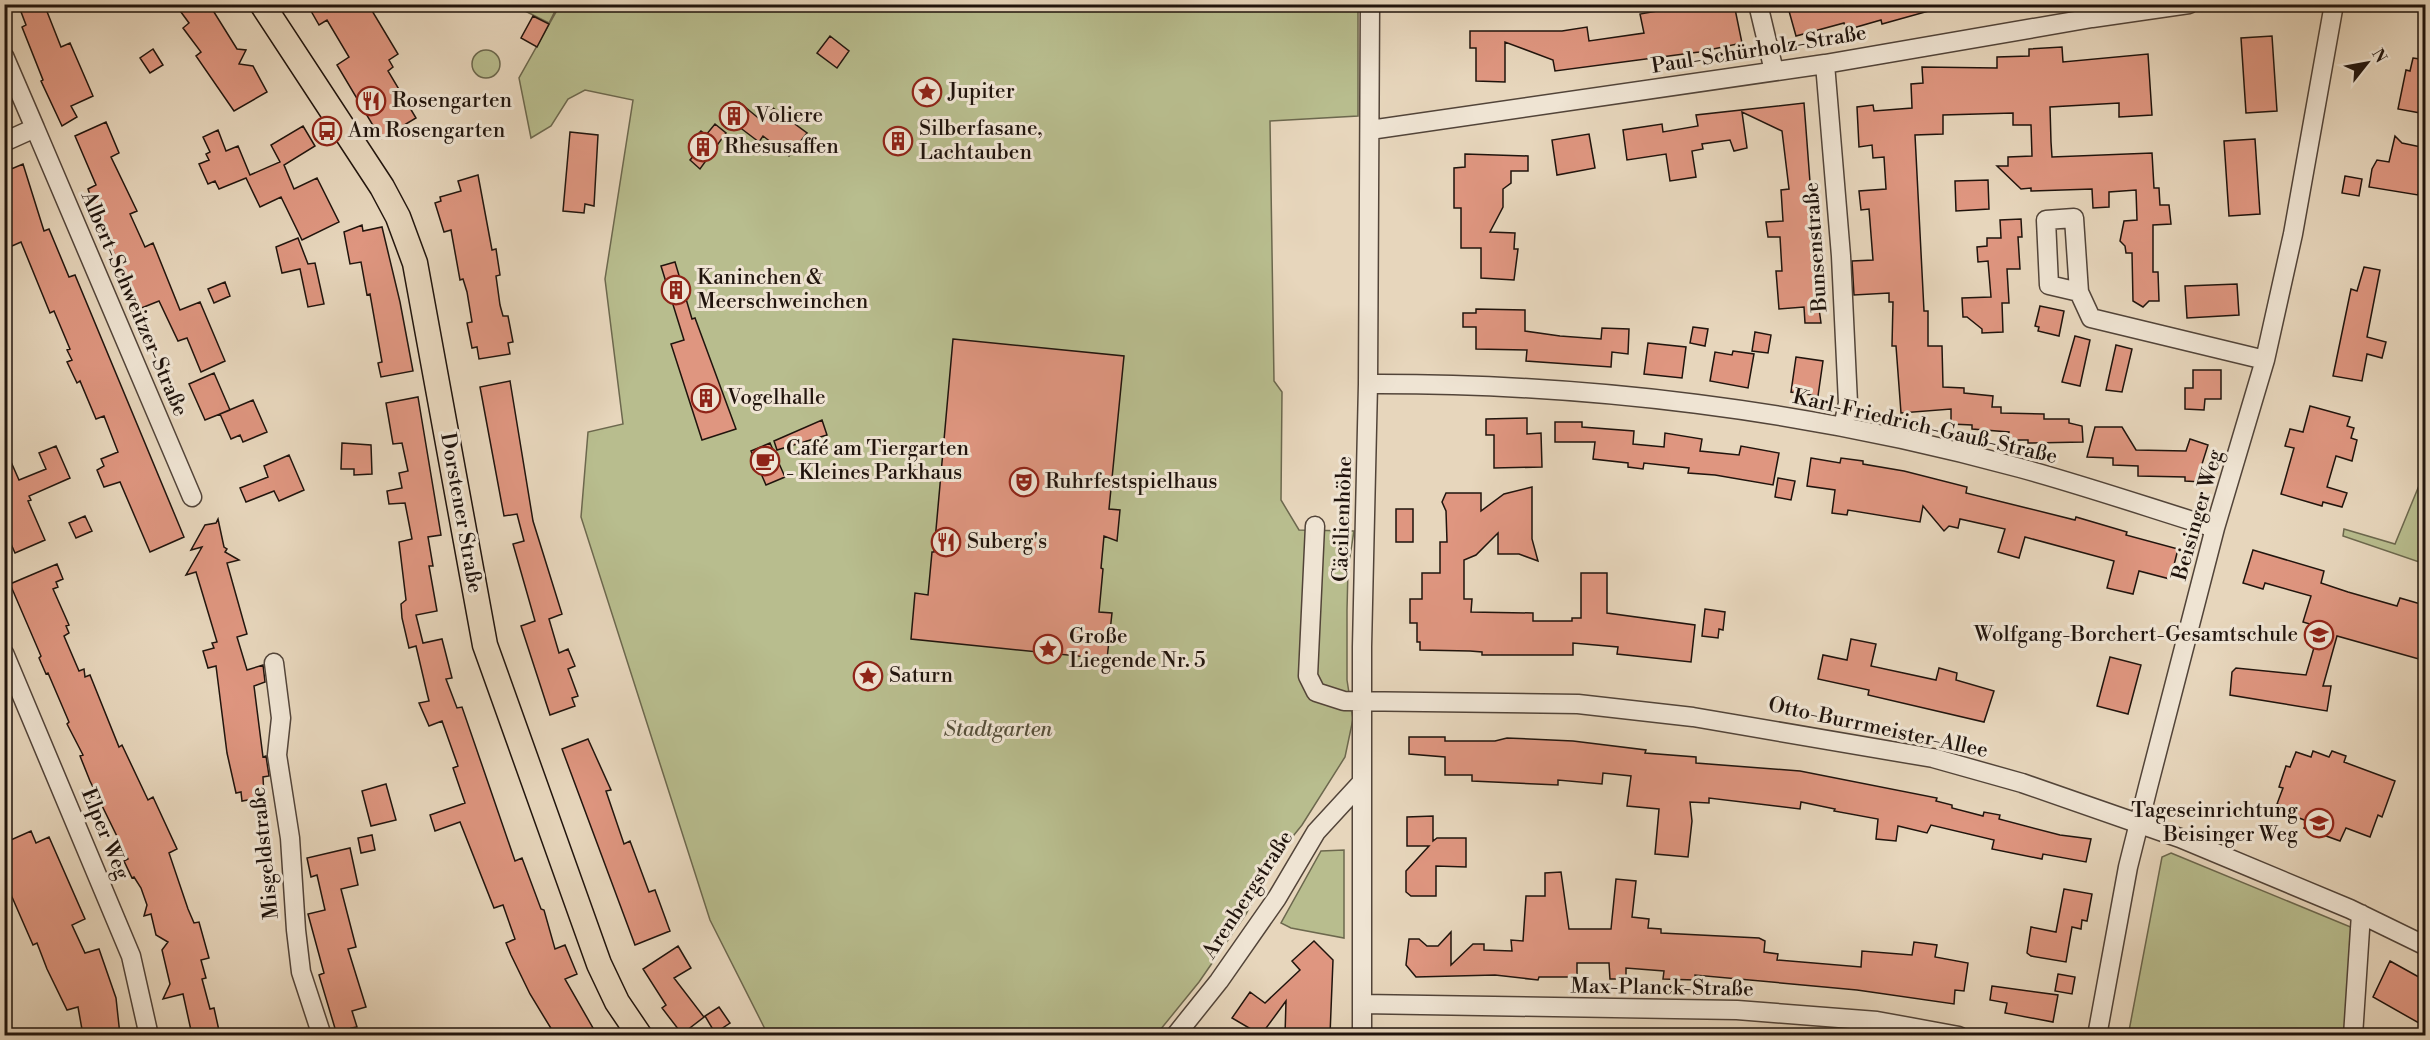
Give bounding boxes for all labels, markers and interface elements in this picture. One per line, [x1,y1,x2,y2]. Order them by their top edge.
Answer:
street label: Paul-Schürholz-Straße [1650,20,1868,80]
north arrow [2337,33,2397,93]
text: N [2367,45,2391,67]
place icon: Jupiter [911,76,943,108]
place label: Jupiter [947,79,1015,105]
restaurant icon: Rosengarten [355,85,387,117]
place label: Rosengarten [392,88,512,114]
building icon: Voliere [718,100,750,132]
place label: Voliere [754,103,823,129]
bus stop icon: Am Rosengarten [311,115,343,147]
place label: Silberfasane, Lachtauben [919,116,1043,166]
place label: Am Rosengarten [347,118,506,144]
building icon: Silberfasane, Lachtauben [882,125,914,157]
building icon: Rhesusaffen [687,131,719,163]
place label: Rhesusaffen [724,134,839,160]
street label: Bunsenstraße [1798,181,1834,314]
street label: Albert-Schweitzer-Straße [74,187,193,420]
place label: Kaninchen & Meerschweinchen [697,265,869,315]
building icon: Kaninchen & Meerschweinchen [660,274,692,306]
building icon: Vogelhalle [690,382,722,414]
street label: Karl-Friedrich-Gauß-Straße [1790,384,2060,470]
place label: Vogelhalle [726,385,826,411]
street label: Dorstener Straße [434,431,488,595]
place label: Café am Tiergarten - Kleines Parkhaus [786,436,970,486]
cafe icon: Café am Tiergarten - Kleines Parkhaus [749,445,781,477]
street label: Beisinger Weg [2167,447,2229,584]
street label: Cäcilienhöhe [1328,455,1358,583]
theatre icon: Ruhrfestspielhaus [1008,466,1040,498]
place label: Ruhrfestspielhaus [1045,469,1218,495]
restaurant icon: Suberg's [930,526,962,558]
place label: Suberg's [967,529,1047,555]
school or university icon: Wolfgang-Borchert-Gesamtschule [2303,619,2335,651]
place label: Wolfgang-Borchert-Gesamtschule [1973,622,2298,648]
place label: Große Liegende Nr. 5 [1069,624,1206,674]
place icon: Große Liegende Nr. 5 [1032,633,1064,665]
place icon: Saturn [852,660,884,692]
place label: Saturn [889,663,953,689]
street label: Otto-Burrmeister-Allee [1766,692,1990,764]
park label: Stadtgarten [944,717,1052,743]
street label: Elper Weg [75,785,135,884]
street label: Misgeldstraße [245,786,285,920]
place label: Tageseinrichtung Beisinger Weg [2131,798,2298,848]
school or university icon: Tageseinrichtung Beisinger Weg [2303,807,2335,839]
street label: Arenbergstraße [1196,826,1299,965]
street label: Max-Planck-Straße [1570,973,1754,1003]

